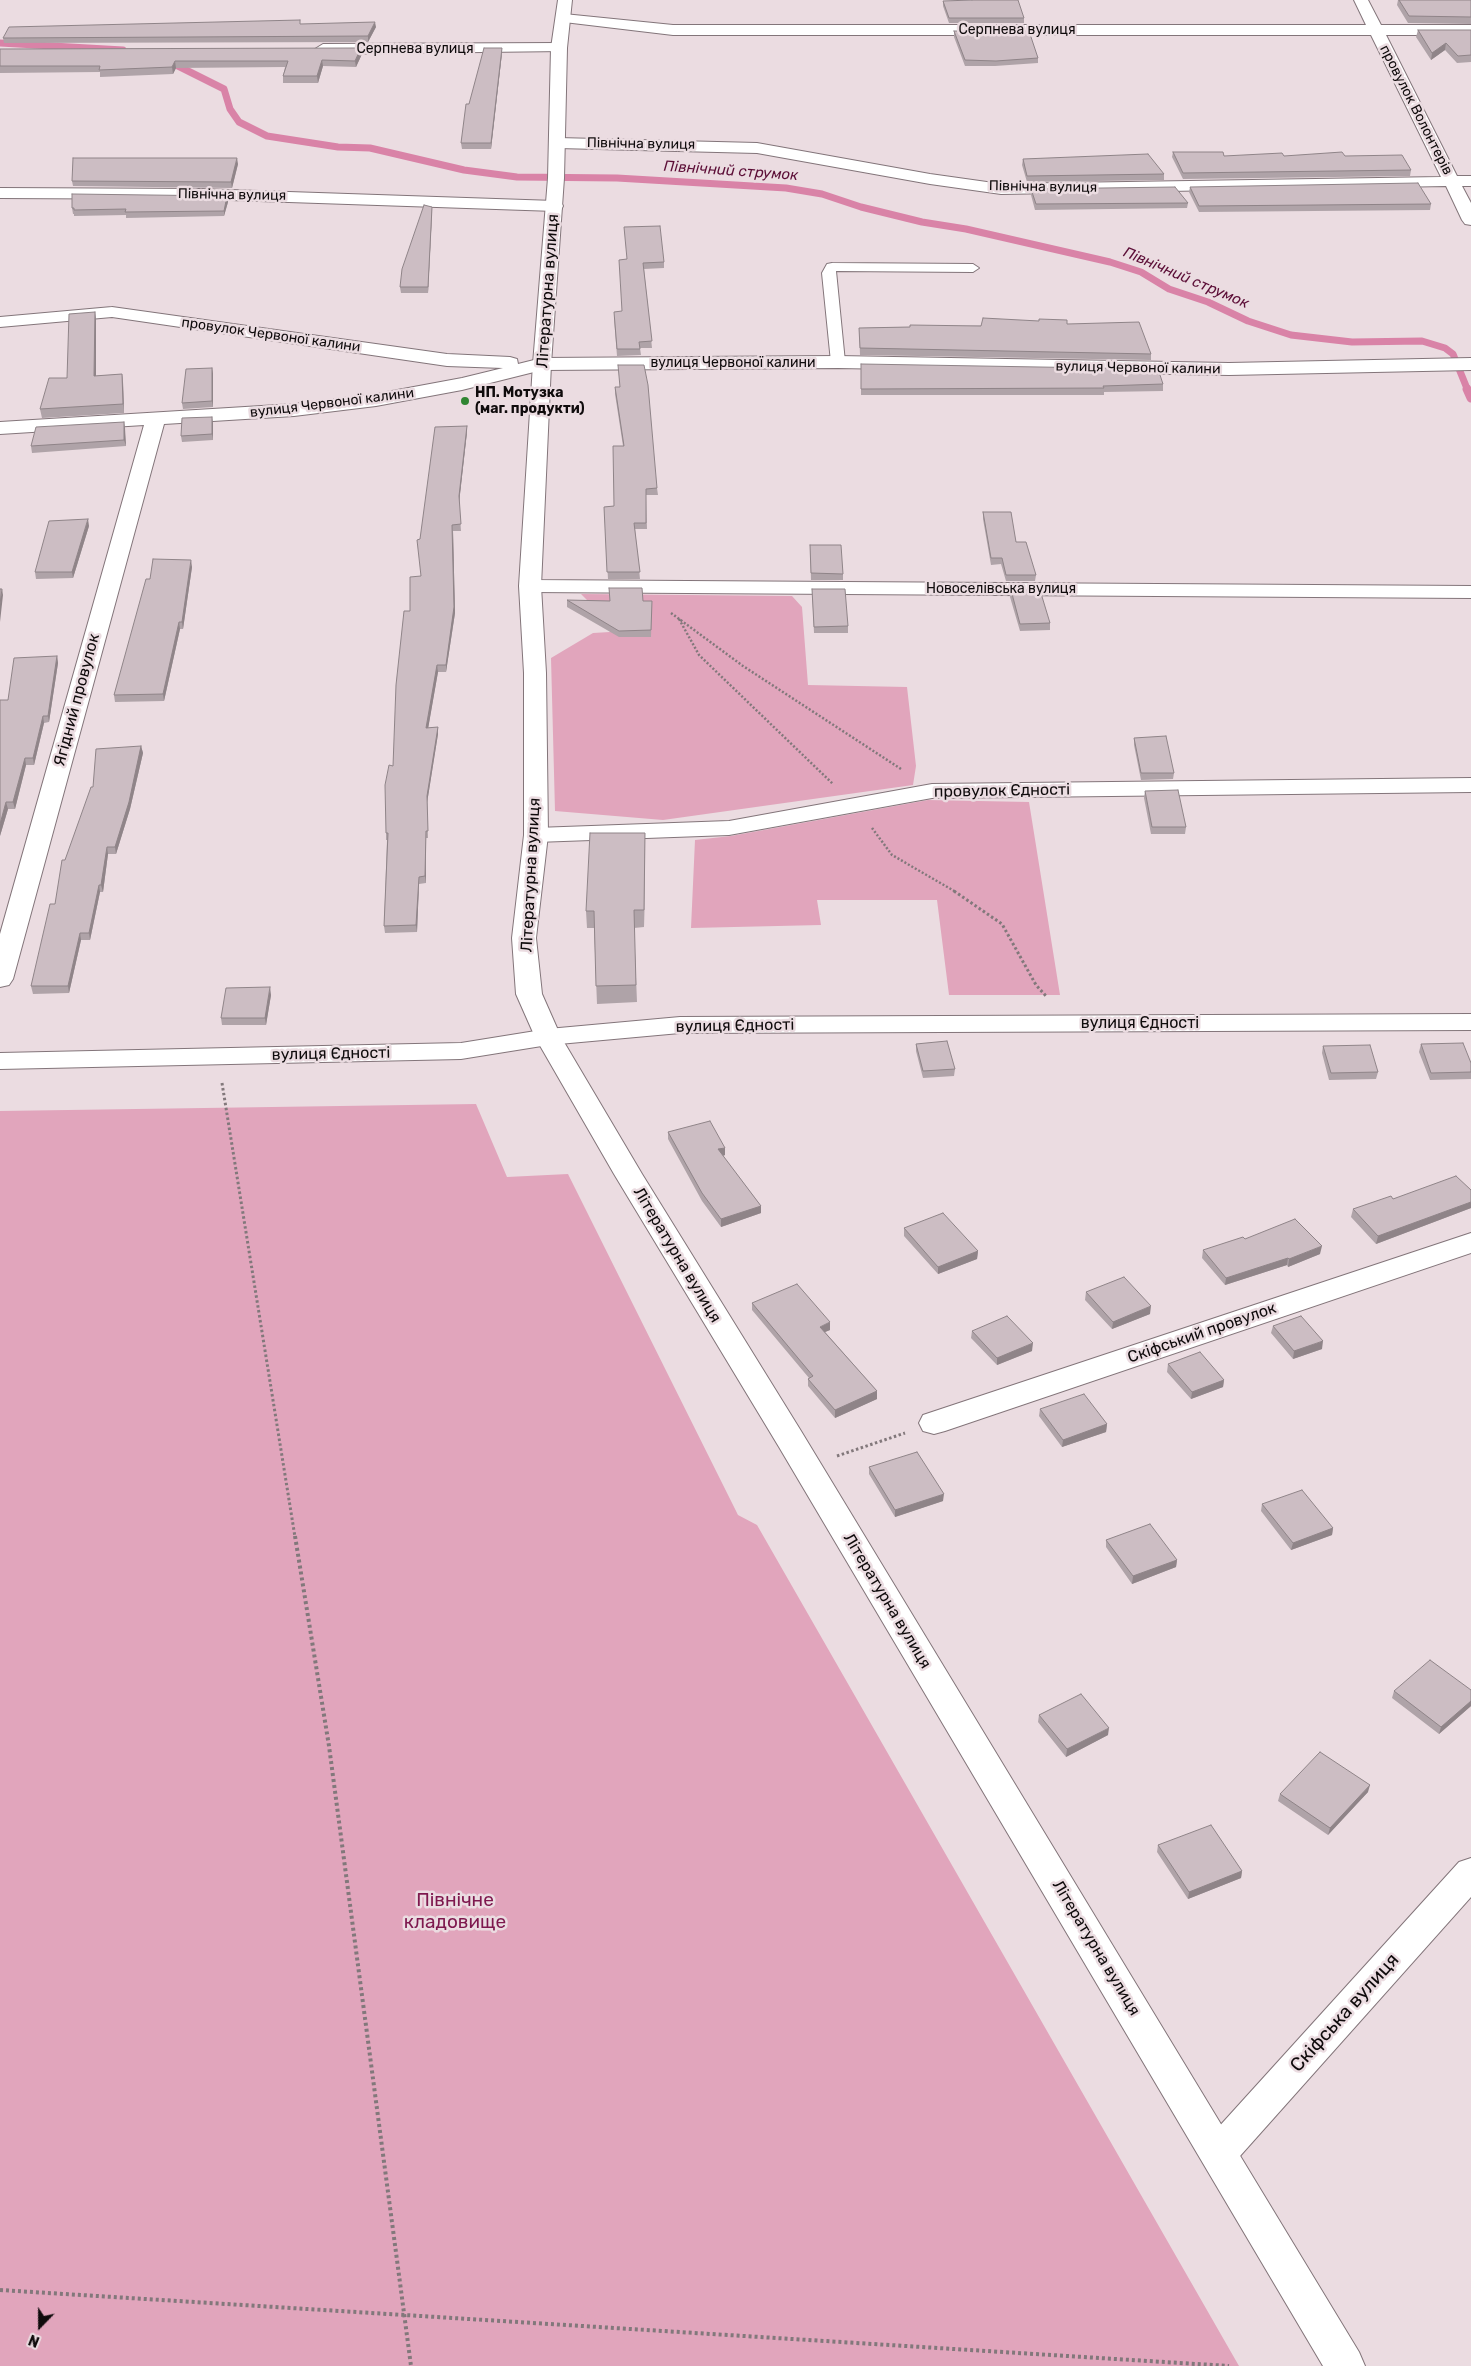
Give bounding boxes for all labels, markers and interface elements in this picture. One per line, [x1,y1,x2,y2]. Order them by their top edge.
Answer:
street label: Серпнева вулиця [958,22,1076,38]
street label: Серпнева вулиця [356,41,474,57]
street label: провулок Волонтерів [1376,42,1456,178]
street label: Північна вулиця [587,135,695,153]
water label: Північний струмок [663,157,799,185]
street label: Північна вулиця [989,178,1097,196]
street label: Північна вулиця [178,186,286,204]
street label: Літературна вулиця [533,213,563,369]
water label: Північний струмок [1121,243,1251,313]
street label: провулок Червоної калини [181,314,361,356]
street label: вулиця Червоної калини [651,355,815,371]
street label: вулиця Червоної калини [1055,358,1221,378]
street label: вулиця Червоної калини [249,385,415,421]
place label: НП. Мотузка (маг. продукти) [475,385,585,418]
marker: НП. Мотузка (маг. продукти) [459,395,471,407]
street label: Новоселівська вулиця [926,581,1076,597]
street label: Ягідний провулок [50,632,104,768]
street label: провулок Єдності [934,780,1070,802]
street label: Літературна вулиця [517,797,545,953]
street label: вулиця Єдності [1081,1013,1199,1033]
street label: вулиця Єдності [676,1015,794,1037]
street label: вулиця Єдності [272,1043,390,1065]
street label: Літературна вулиця [629,1184,725,1326]
street label: Скіфський провулок [1125,1299,1279,1367]
street label: Літературна вулиця [839,1530,935,1672]
street label: Літературна вулиця [1048,1877,1144,2019]
park label: Північне кладовище [404,1890,506,1934]
street label: Скіфська вулиця [1286,1949,1404,2077]
north arrow [15,2301,65,2351]
text: N [26,2331,42,2350]

